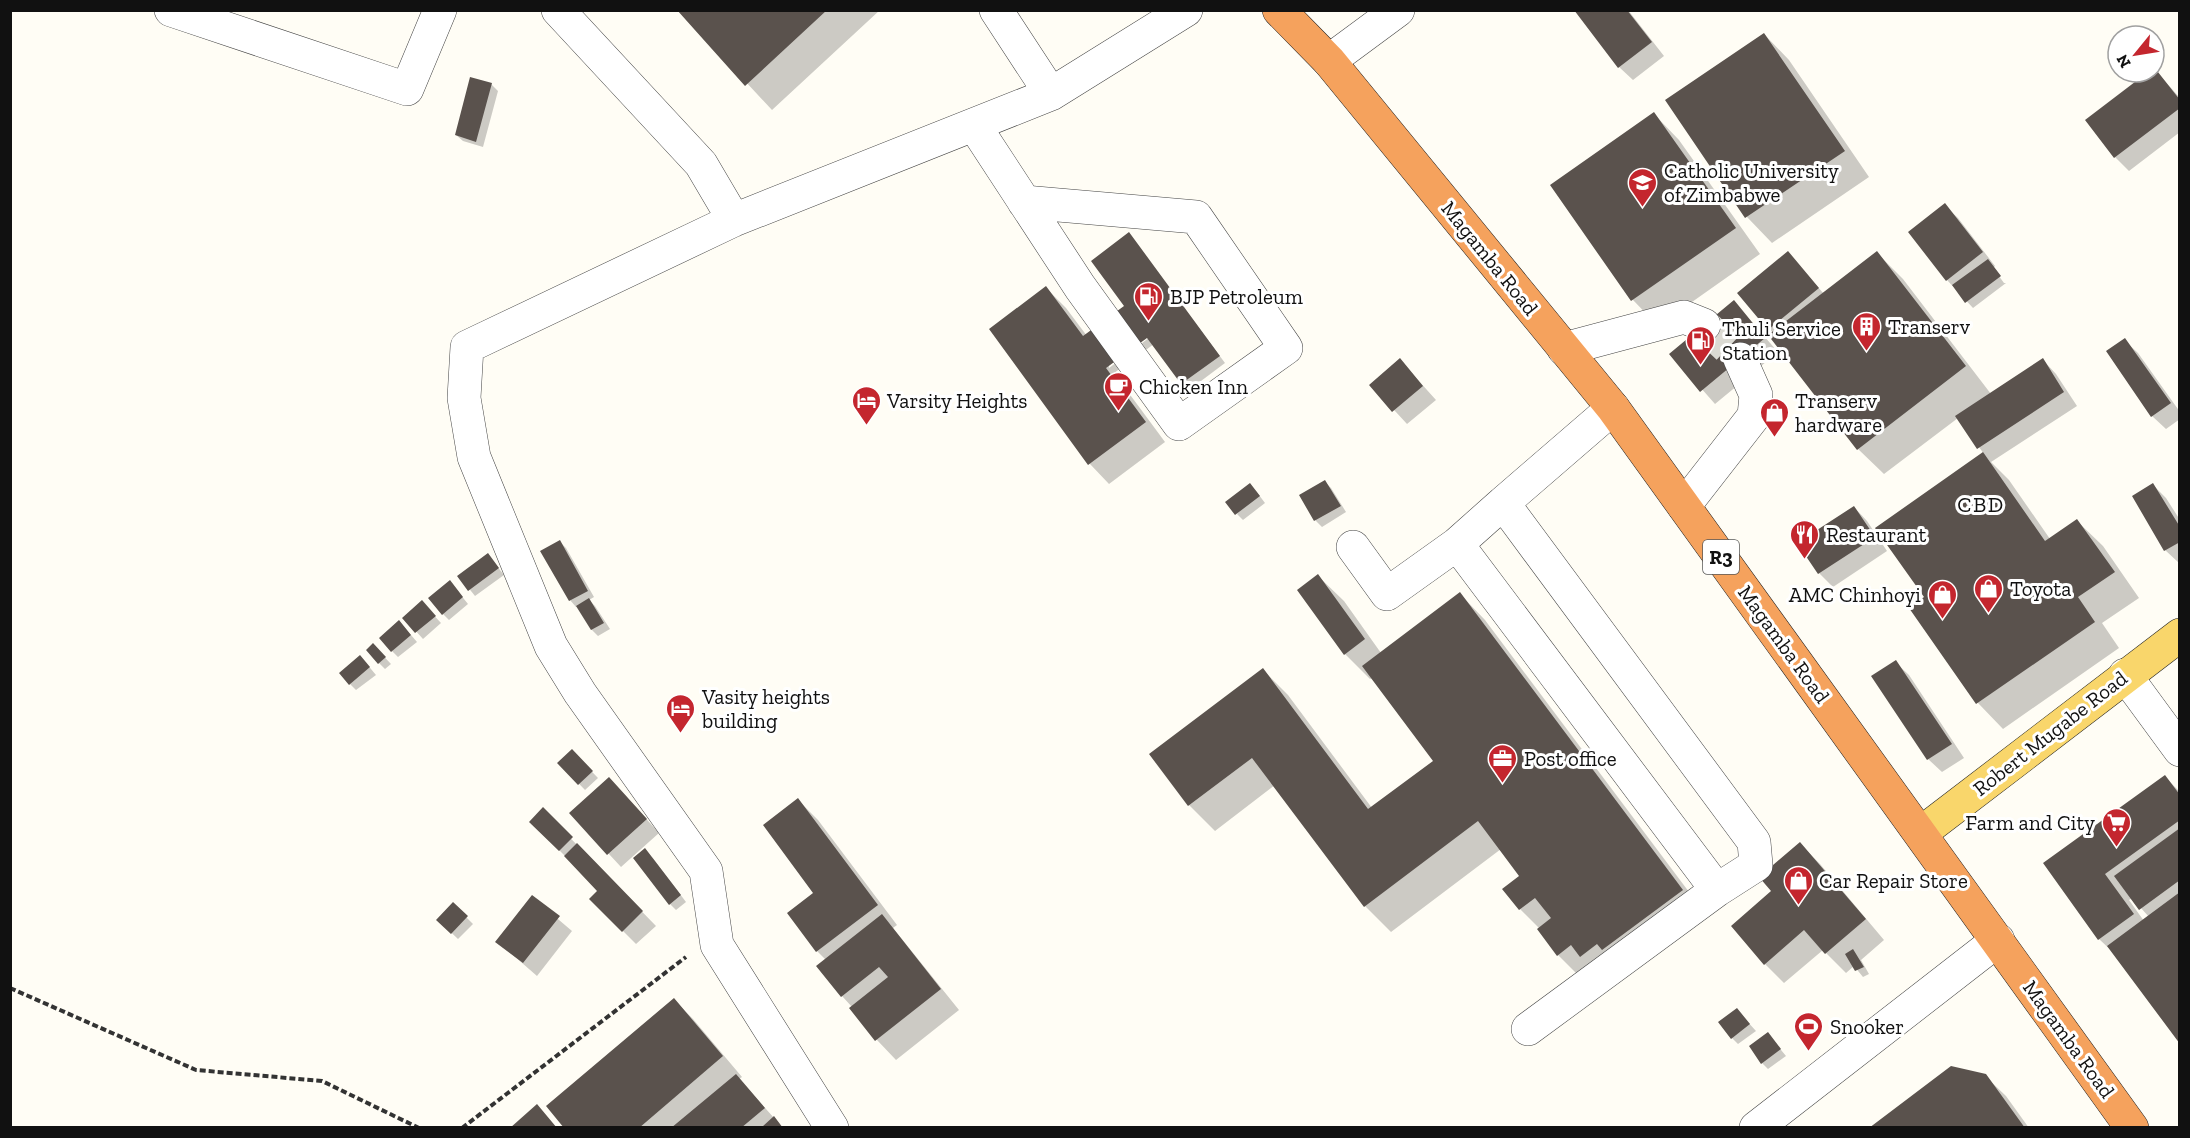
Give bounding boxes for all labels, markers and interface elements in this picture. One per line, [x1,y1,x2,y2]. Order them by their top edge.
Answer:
north arrow [2106,24,2166,84]
text: N [2112,51,2135,71]
place label: Catholic University of Zimbabwe [1664,158,1839,207]
school or university icon: Catholic University of Zimbabwe [1627,166,1659,208]
street label: Magamba Road [1436,196,1544,320]
fuel station icon: BJP Petroleum [1133,280,1165,322]
place label: BJP Petroleum [1170,284,1303,309]
building icon: Transerv [1851,310,1883,352]
place label: Transerv [1888,314,1971,339]
place label: Thuli Service Station [1722,316,1841,365]
fuel station icon: Thuli Service Station [1685,324,1717,366]
cafe icon: Chicken Inn [1102,370,1134,412]
place label: Chicken Inn [1139,374,1248,399]
hotel icon: Varsity Heights [850,384,882,426]
place label: Varsity Heights [886,388,1028,413]
place label: Transerv hardware [1795,388,1882,437]
shop icon: Transerv hardware [1758,396,1790,438]
district label: CBD [1957,491,2005,518]
restaurant icon: Restaurant [1789,518,1821,560]
place label: Restaurant [1826,522,1926,547]
road number: R3 [1703,540,1739,574]
shop icon: Toyota [1973,572,2005,614]
place label: Toyota [2010,576,2071,601]
shop icon: AMC Chinhoyi [1926,578,1958,620]
street label: Magamba Road [1733,580,1835,708]
place label: AMC Chinhoyi [1789,582,1921,607]
street label: Robert Mugabe Road [1968,665,2132,801]
place label: Vasity heights building [701,684,830,733]
hotel icon: Vasity heights building [665,692,697,734]
office icon: Post office [1487,742,1519,784]
place label: Post office [1524,746,1617,771]
supermarket icon: Farm and City [2100,806,2132,848]
place label: Farm and City [1965,810,2095,835]
shop icon: Car Repair Store [1782,864,1814,906]
place label: Car Repair Store [1819,868,1968,893]
street label: Magamba Road [2018,975,2120,1103]
sports icon: Snooker [1793,1010,1825,1052]
place label: Snooker [1830,1014,1904,1039]

